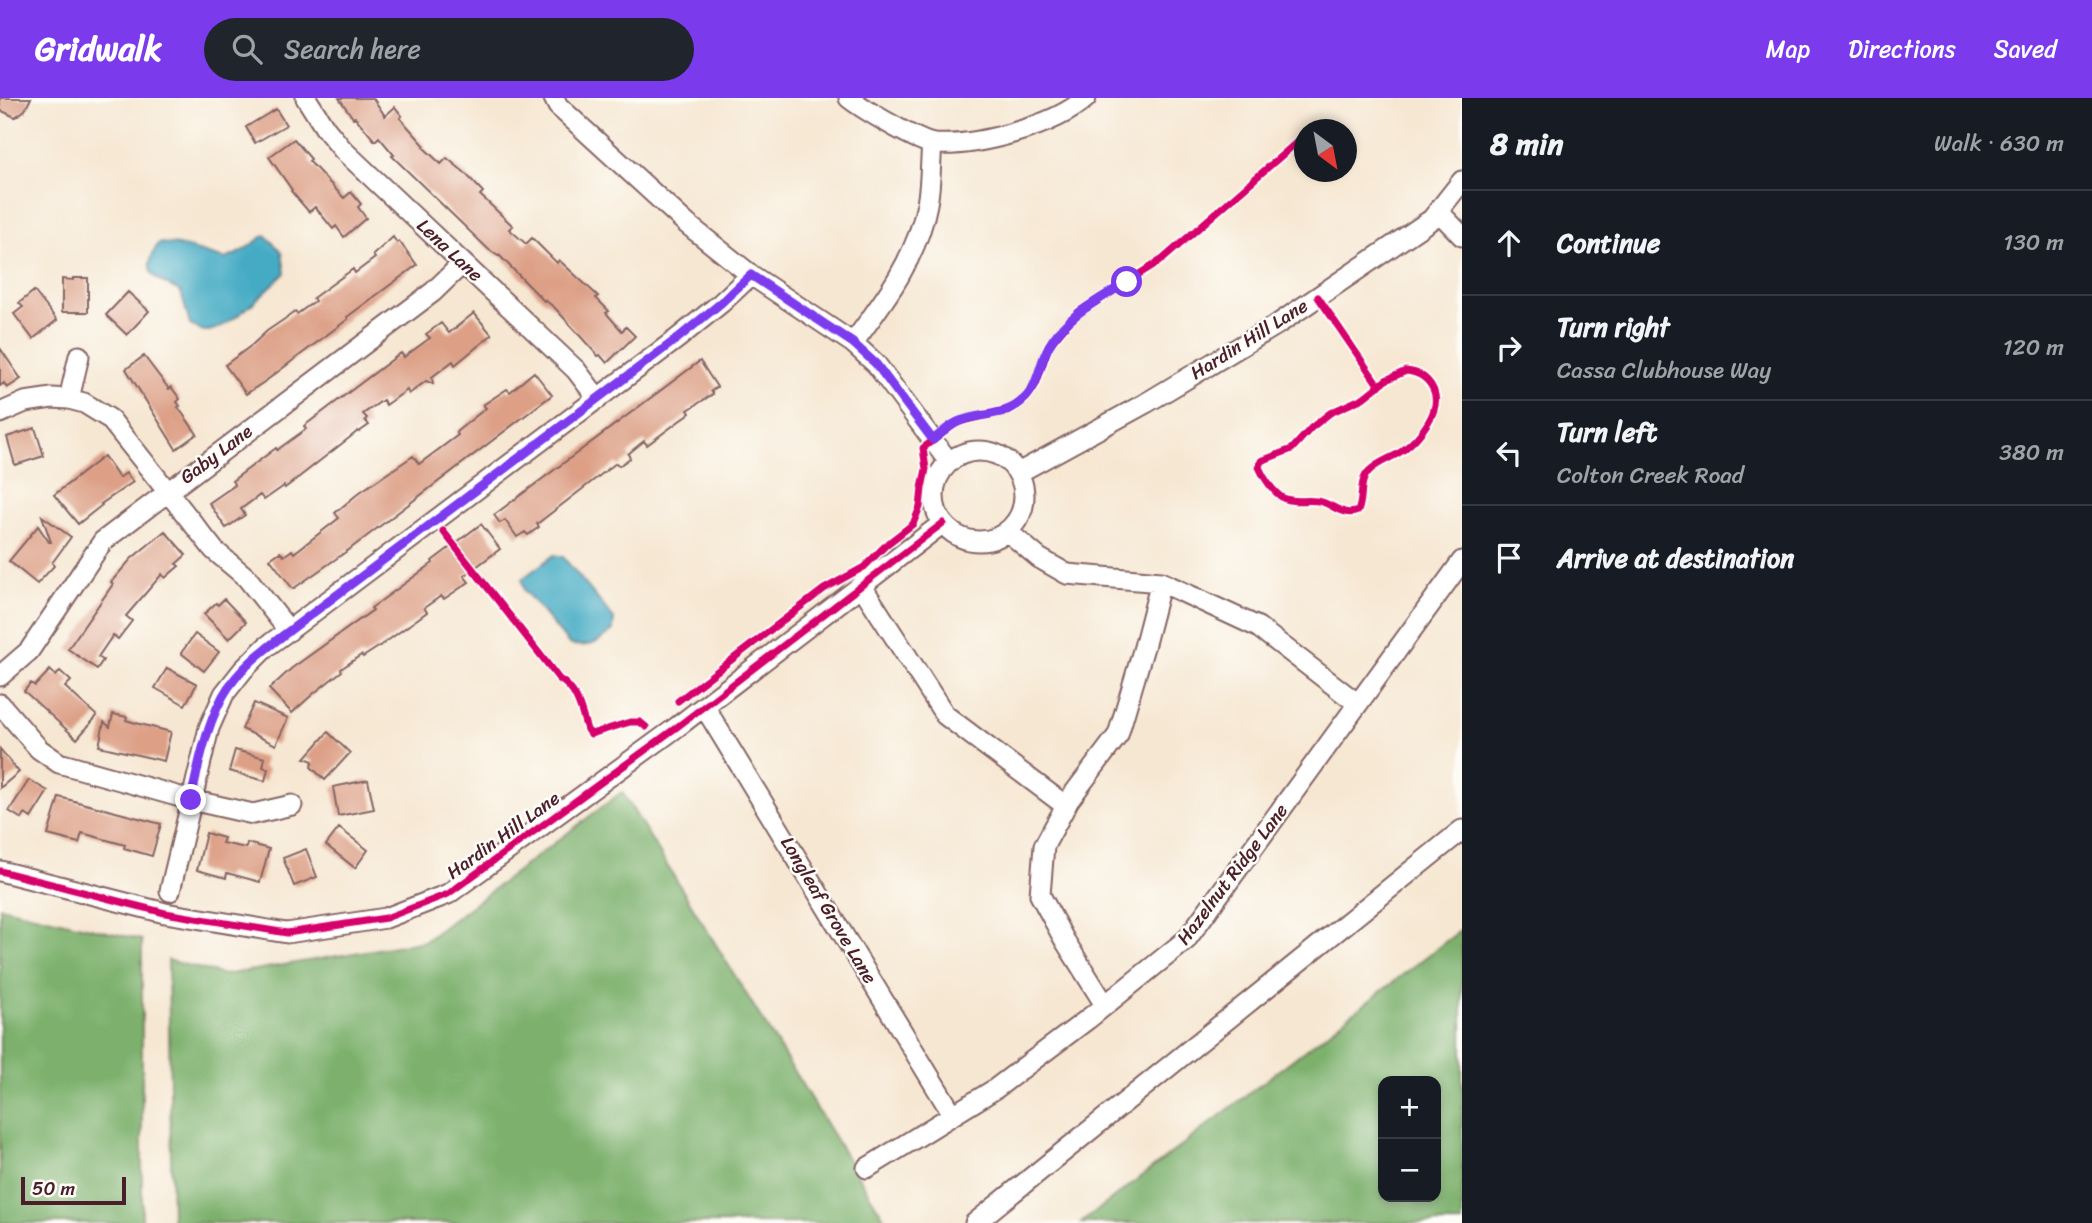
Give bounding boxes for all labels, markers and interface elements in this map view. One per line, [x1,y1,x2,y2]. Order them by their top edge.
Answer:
search box [204,18,694,81]
text: Gridwalk [35,20,162,78]
text: Search here [284,26,421,72]
text: Map [1766,28,1810,70]
text: Directions [1848,28,1956,70]
text: Saved [1994,28,2057,70]
icon: search [228,30,266,68]
text: 8 min [1490,117,1563,171]
north arrow [1294,119,1357,182]
text: Walk · 630 m [1934,123,2064,164]
street label: Lena Lane [409,210,491,290]
text: Continue [1557,220,1660,266]
text: 130 m [2003,222,2064,263]
icon: ahead [1490,224,1528,262]
route start [1111,266,1142,297]
street label: Hardin Hill Lane [1183,289,1315,389]
text: Turn right [1557,304,1670,350]
text: 120 m [2003,327,2064,368]
icon: right [1490,329,1528,367]
text: Cassa Clubhouse Way [1557,350,1771,391]
text: Turn left [1557,409,1657,455]
street label: Gaby Lane [172,415,260,493]
text: 380 m [1999,432,2064,473]
icon: left [1490,434,1528,472]
text: Colton Creek Road [1557,455,1744,496]
text: Arrive at destination [1557,535,1794,581]
icon: arrive [1490,539,1528,577]
street label: Hardin Hill Lane [439,782,567,888]
route end [175,784,206,815]
street label: Hazelnut Ridge Lane [1168,796,1297,952]
street label: Longleaf Grove Lane [772,830,886,990]
map controls [1378,1076,1441,1202]
button: + [1378,1076,1441,1139]
button: − [1378,1139,1441,1202]
text: 50 m [32,1172,75,1205]
scale bar [21,1174,126,1206]

